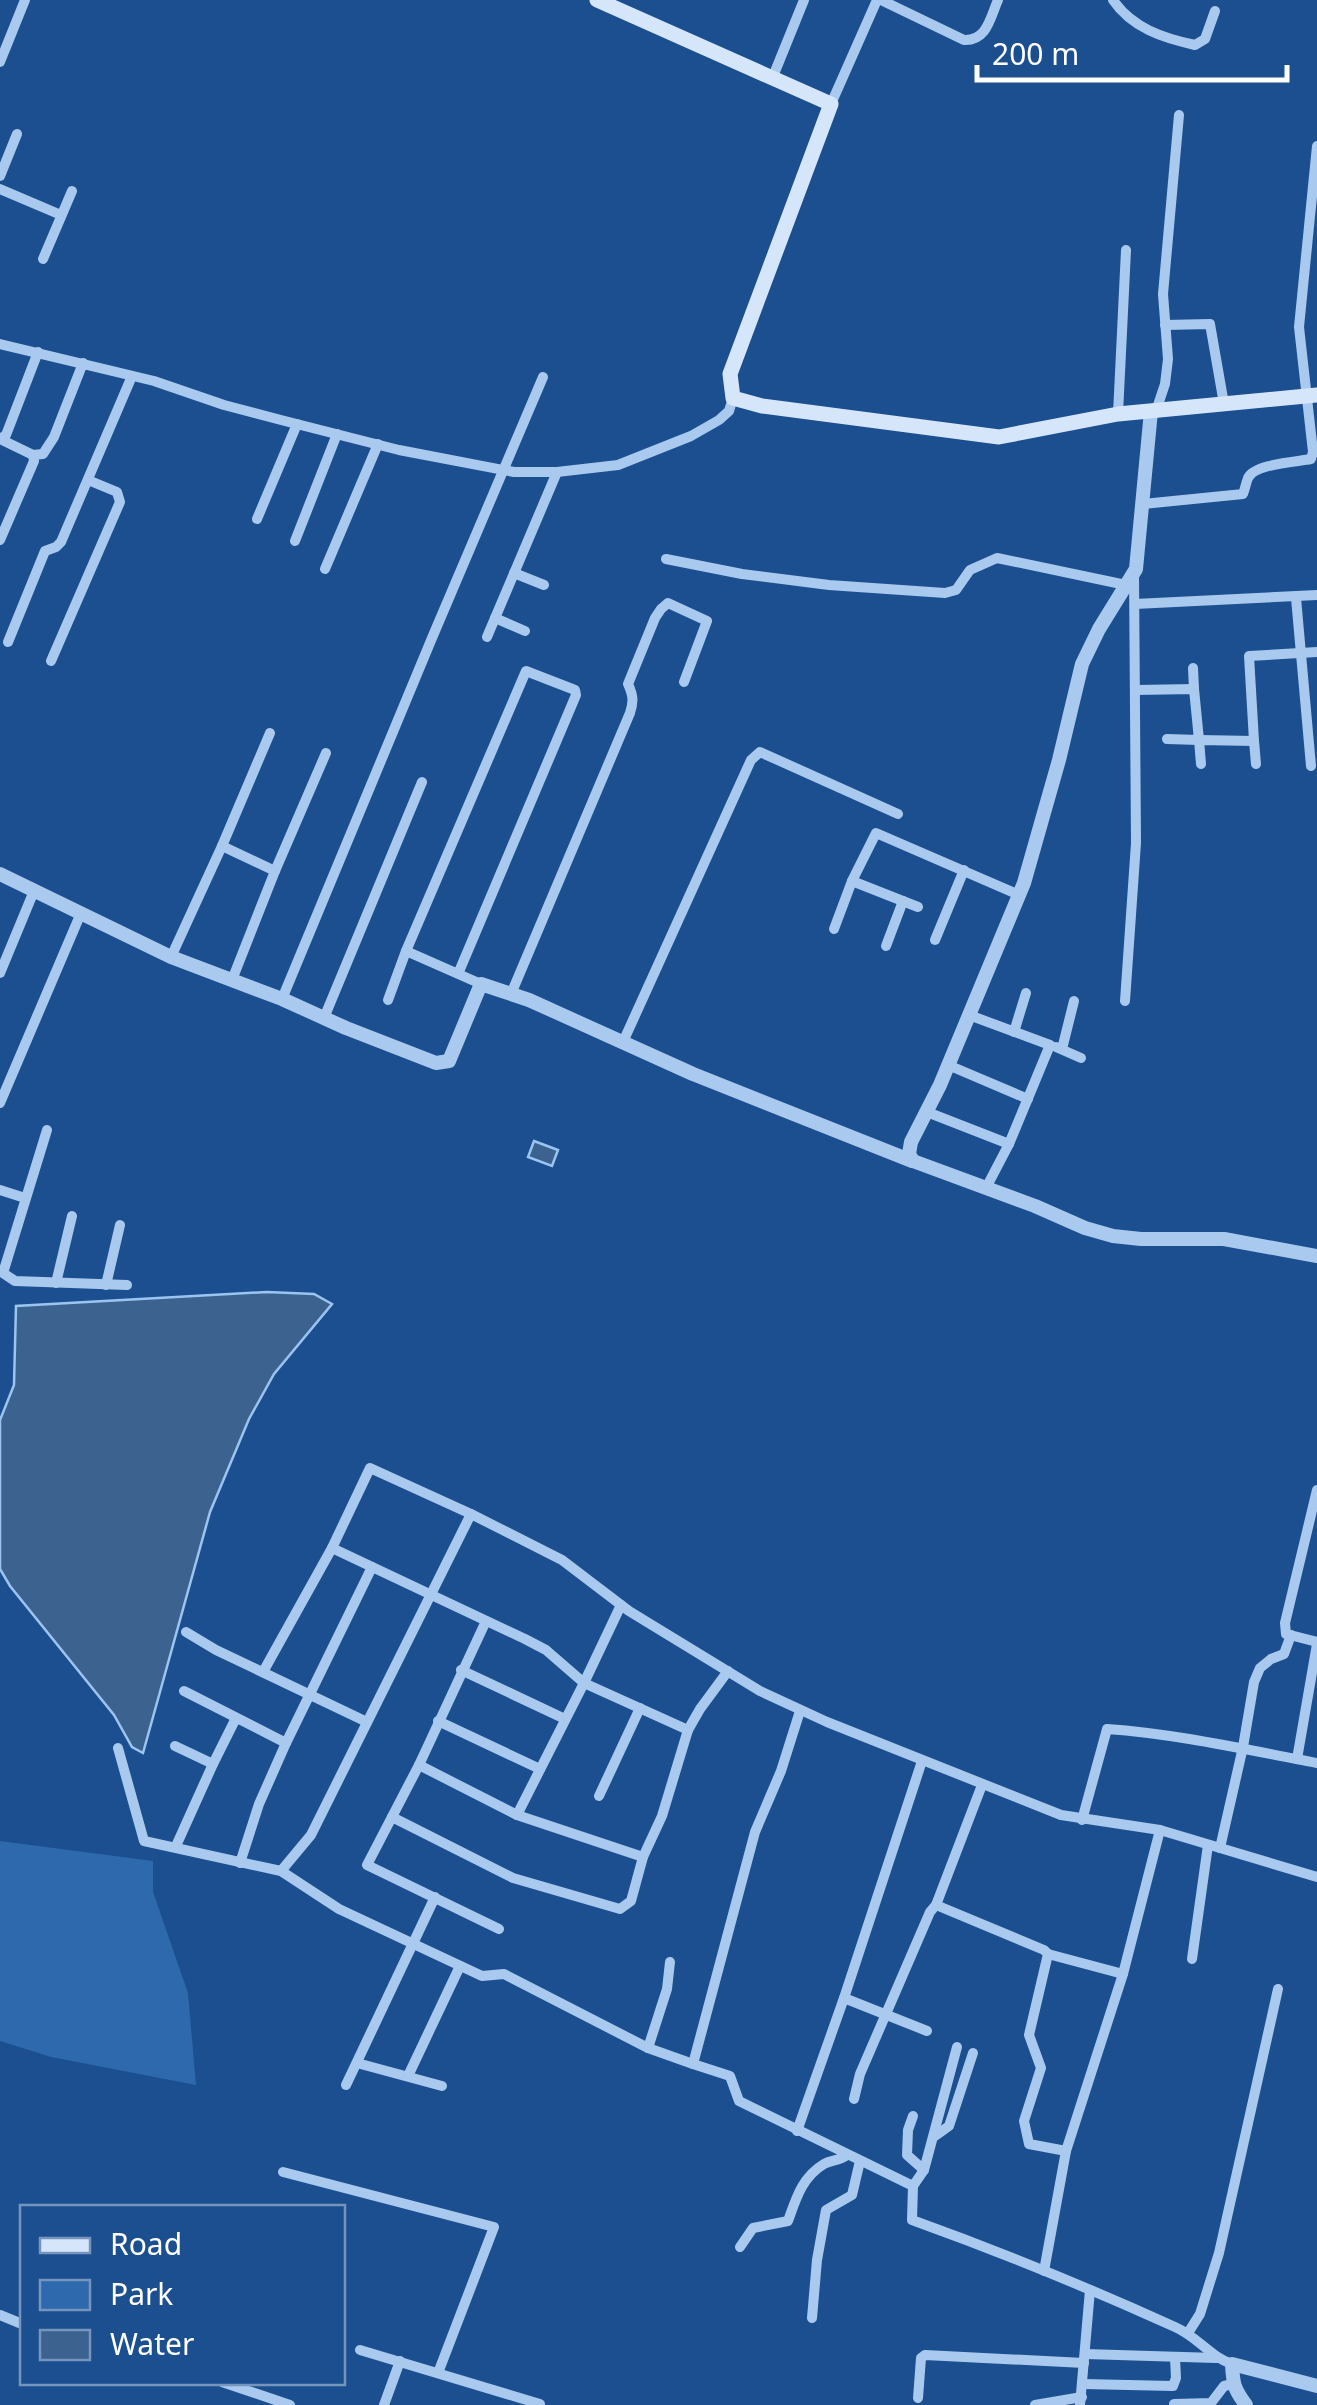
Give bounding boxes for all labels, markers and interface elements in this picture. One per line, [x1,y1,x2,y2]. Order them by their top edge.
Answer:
scale bar [977,20,1287,82]
text: 200 m [992,33,1079,74]
legend [20,2205,345,2385]
text: Road [110,2223,182,2264]
text: Park [110,2273,173,2314]
text: Water [110,2323,194,2364]

